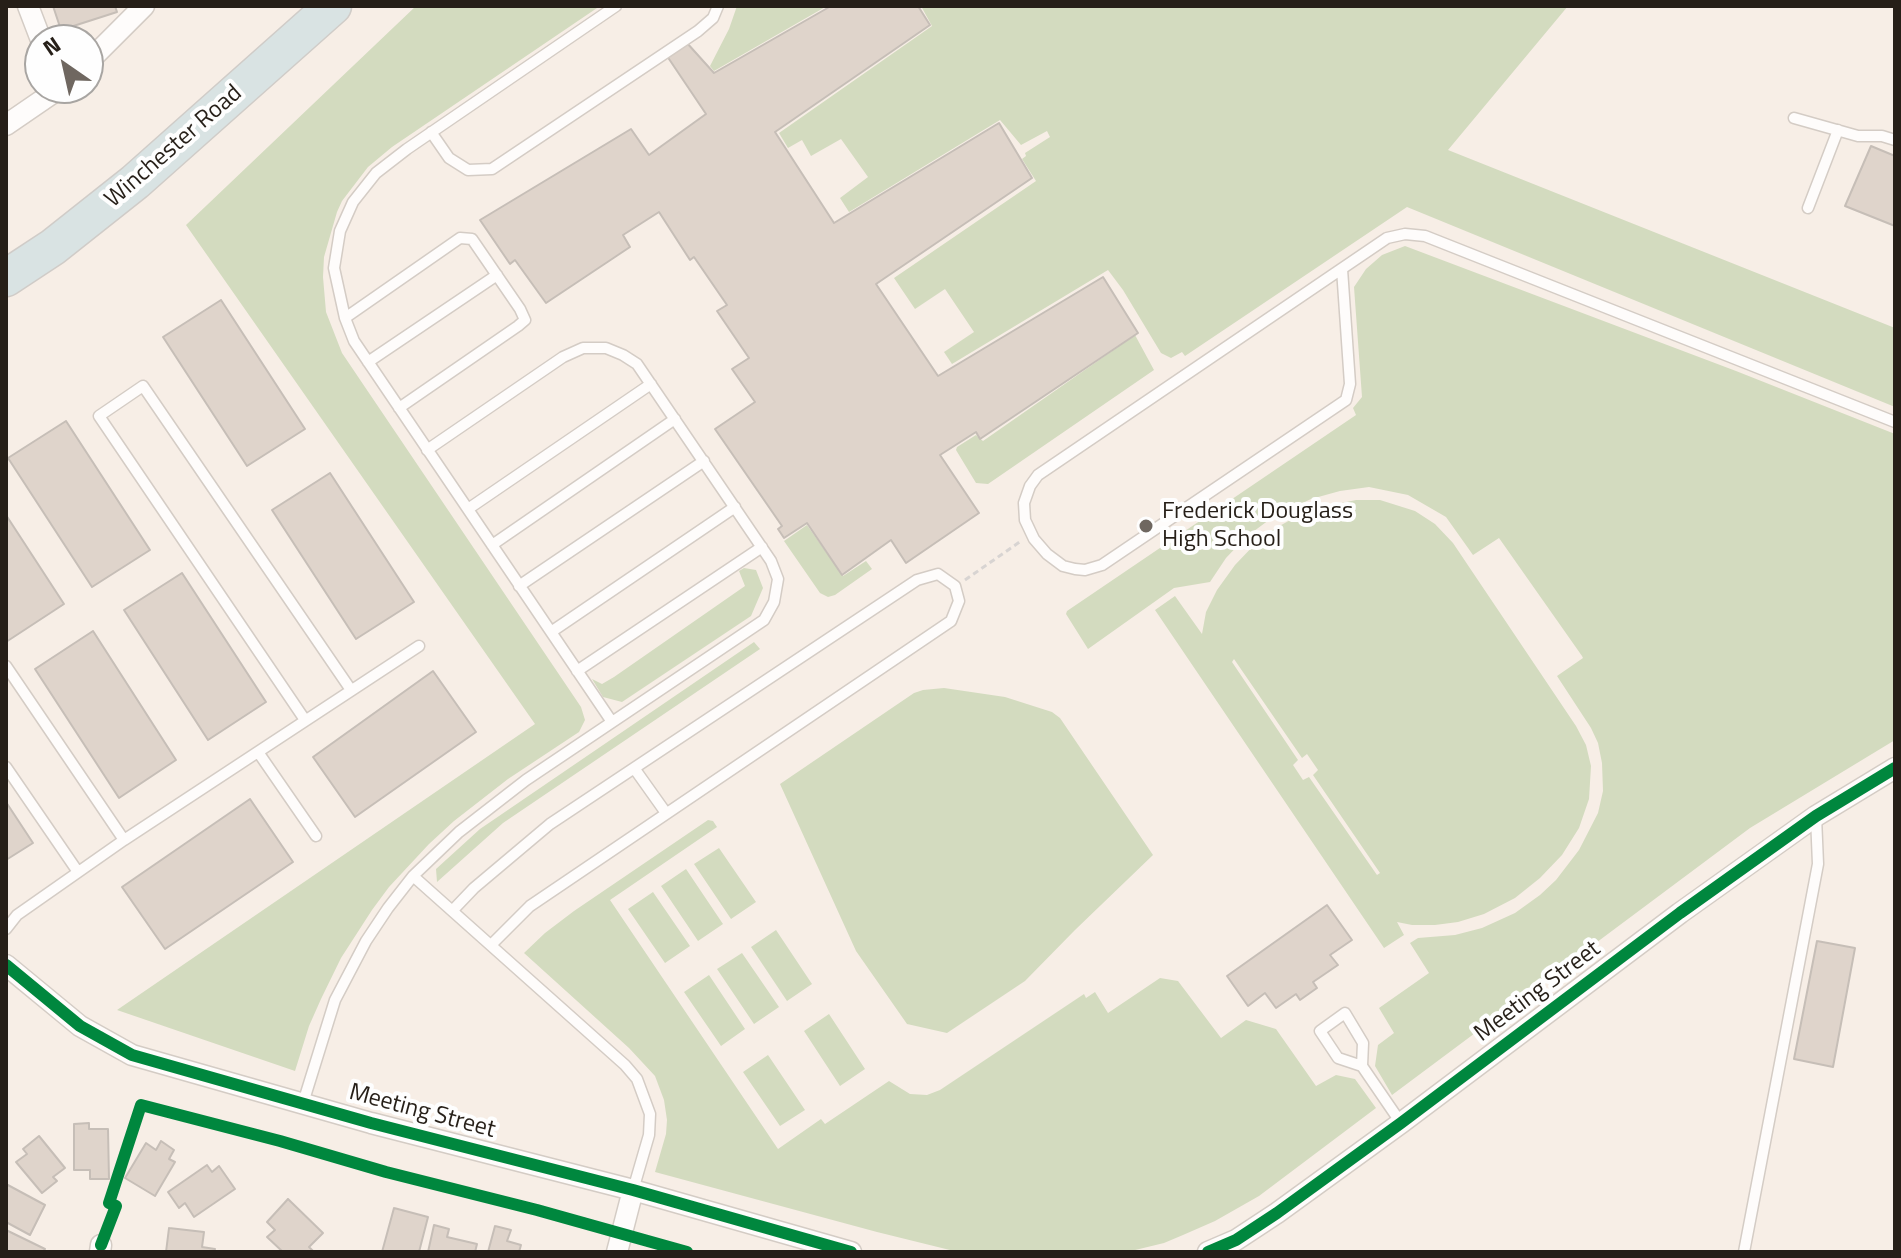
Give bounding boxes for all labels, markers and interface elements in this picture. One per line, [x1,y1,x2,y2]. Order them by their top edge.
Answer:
north arrow [24,24,104,104]
text: N [36,27,68,64]
street label: Winchester Road [100,80,248,214]
place label: Frederick Douglass High School [1162,498,1353,554]
marker: Frederick Douglass High School [1137,517,1155,535]
street label: Meeting Street [1469,935,1607,1049]
street label: Meeting Street [346,1079,498,1145]

